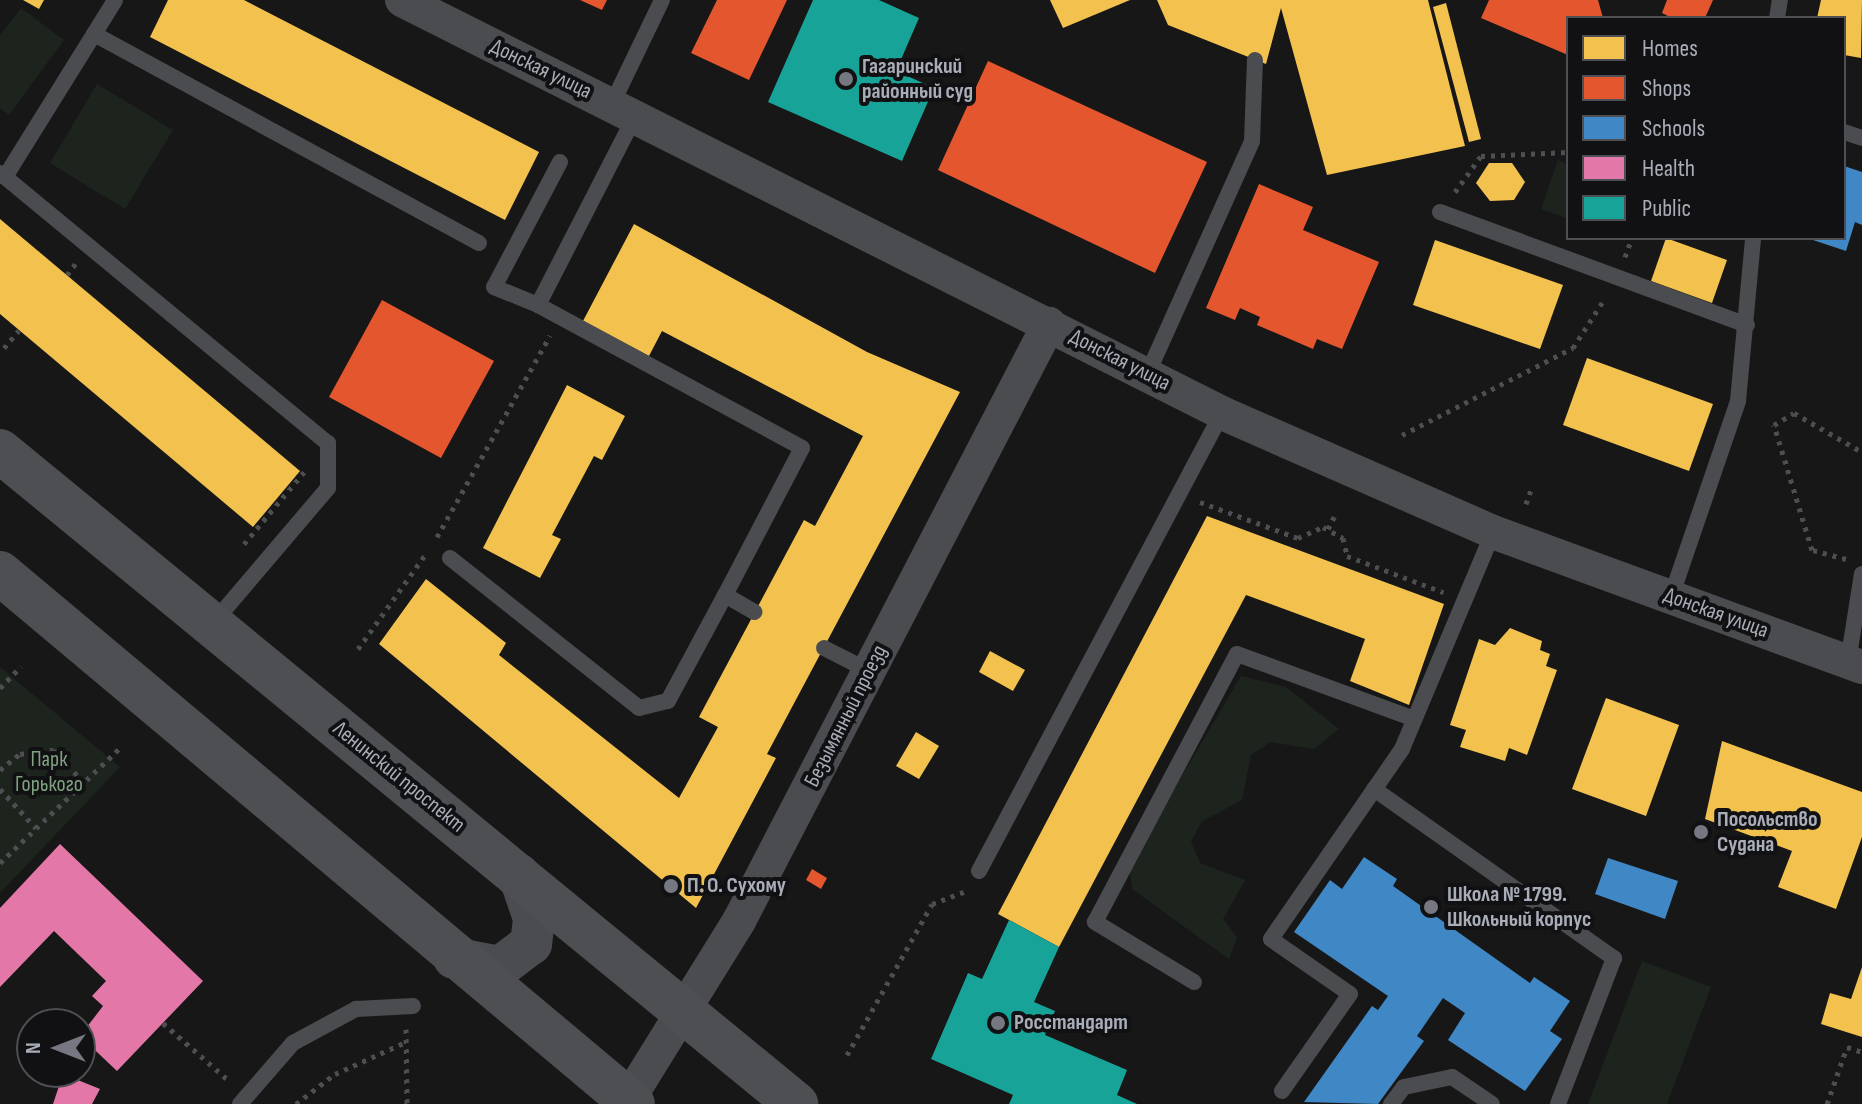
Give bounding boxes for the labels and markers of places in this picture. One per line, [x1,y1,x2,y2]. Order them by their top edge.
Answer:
place label: Гагаринский районный суд [862,53,973,104]
marker: Гагаринский районный суд [837,70,855,88]
place label: Посольство Судана [1717,806,1818,858]
marker: Посольство Судана [1692,823,1710,841]
place label: П. О. Сухому [687,873,786,899]
marker: П. О. Сухому [662,877,680,895]
place label: Школа № 1799. Школьный корпус [1447,881,1591,932]
marker: Школа № 1799. Школьный корпус [1422,898,1440,916]
place label: Росстандарт [1014,1010,1128,1036]
marker: Росстандарт [989,1014,1007,1032]

